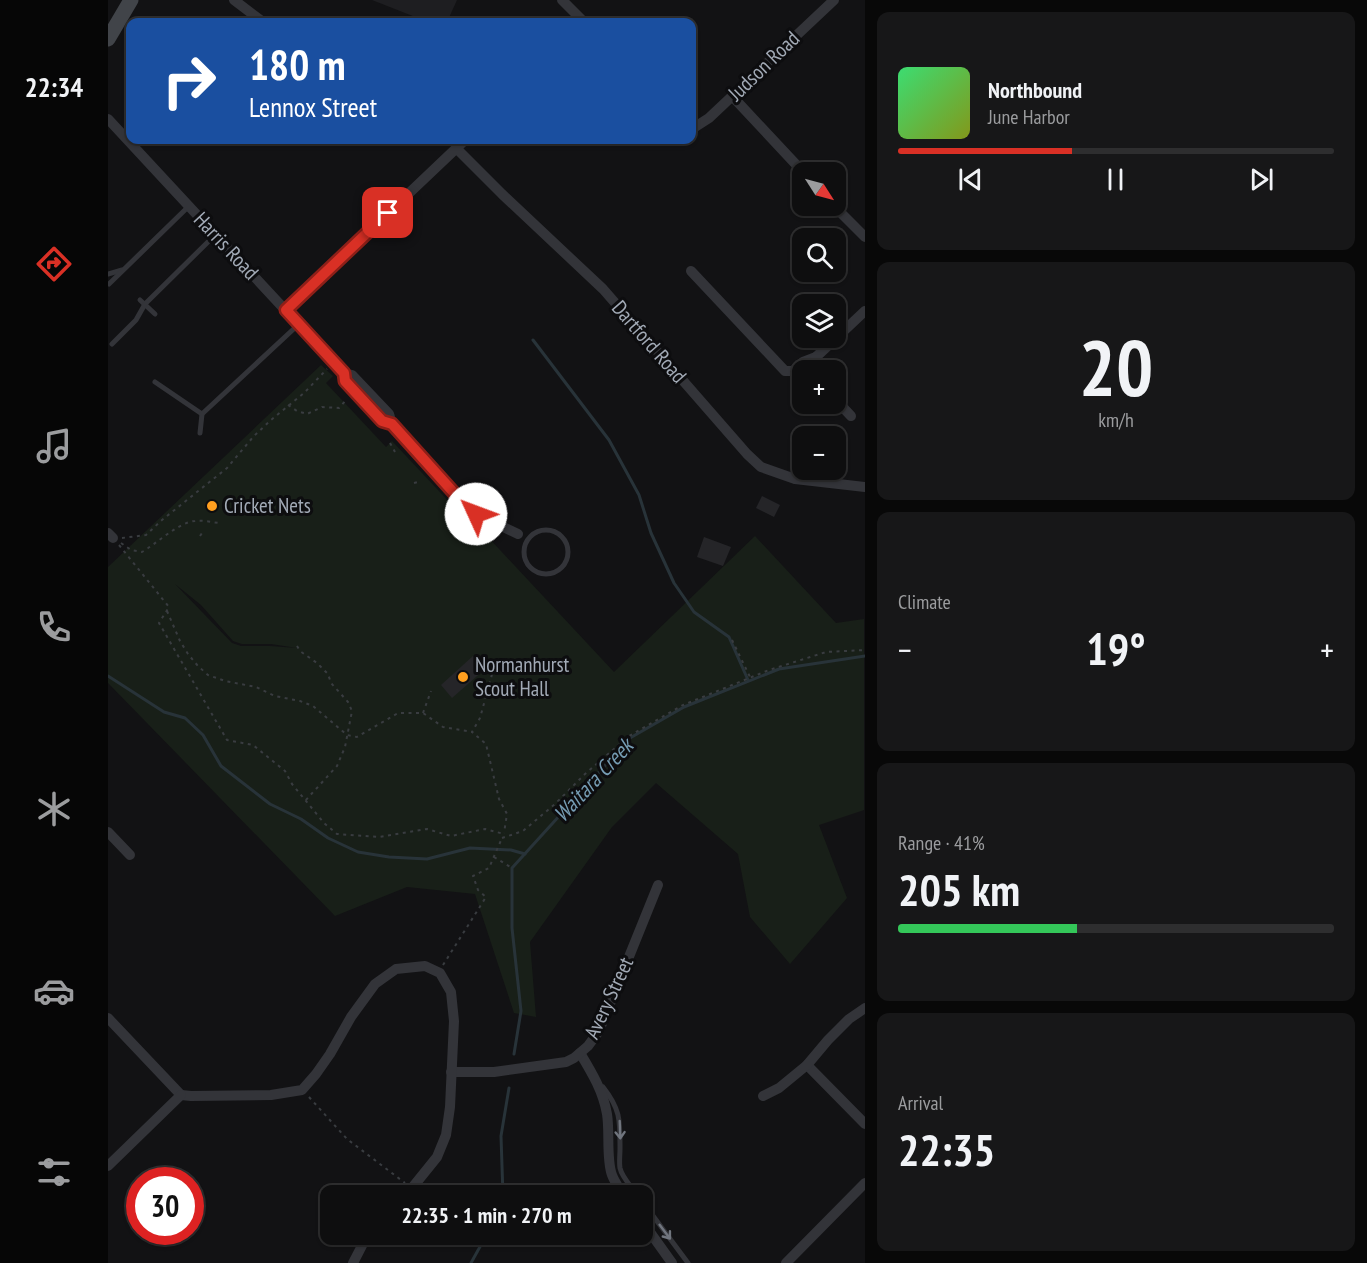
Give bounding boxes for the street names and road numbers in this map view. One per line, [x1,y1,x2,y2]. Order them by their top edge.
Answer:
street label: Judson Road [722,25,805,107]
street label: Harris Road [188,206,265,285]
street label: Dartford Road [606,295,693,389]
street label: Avery Street [578,952,639,1043]

